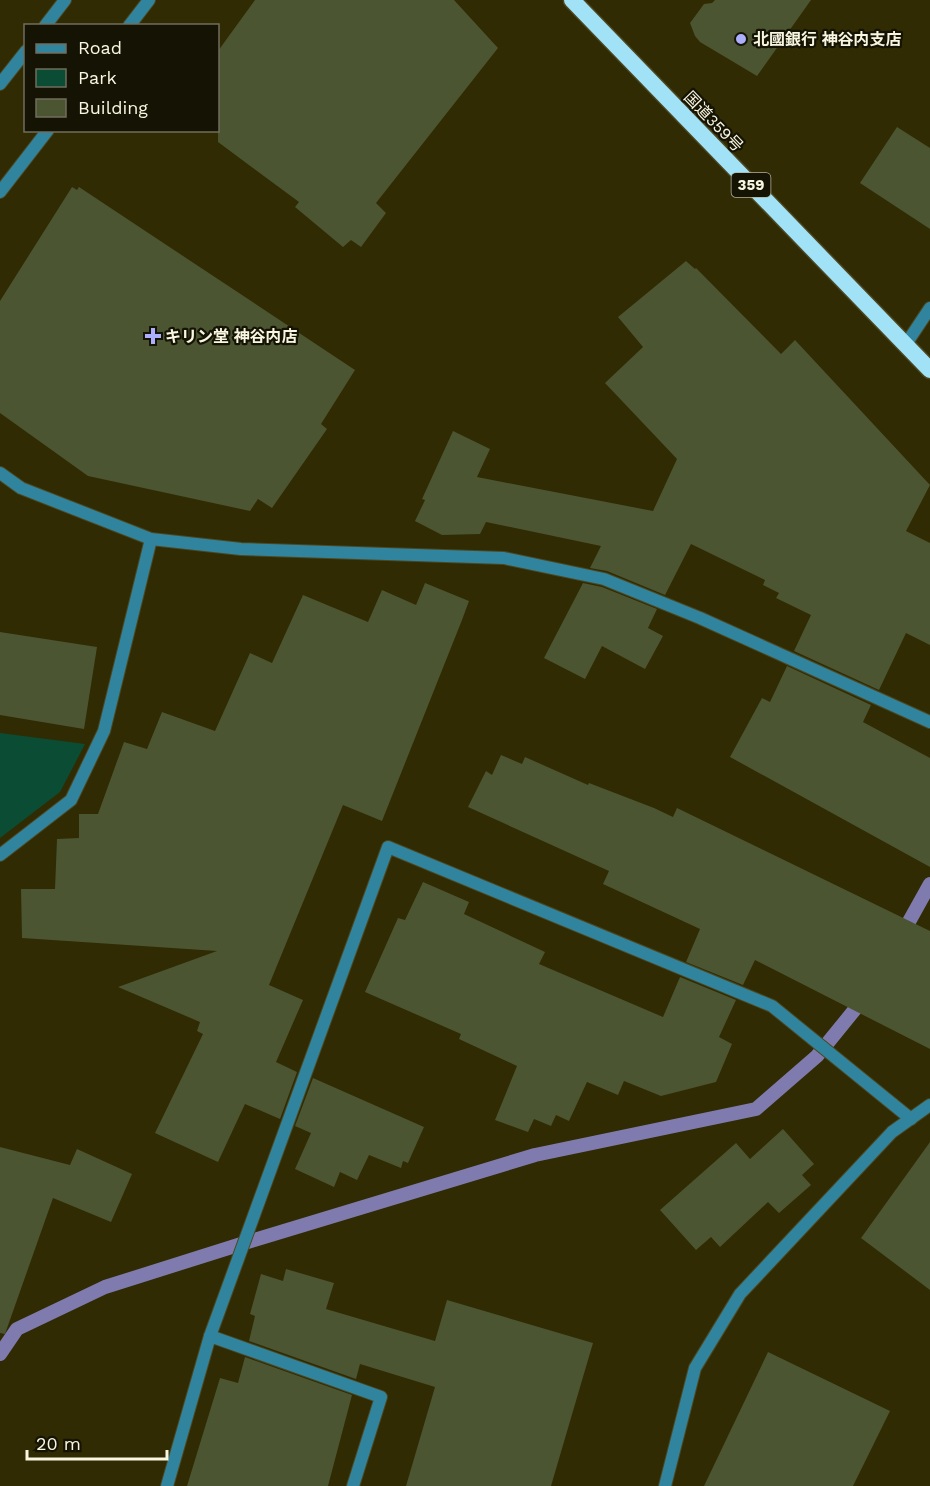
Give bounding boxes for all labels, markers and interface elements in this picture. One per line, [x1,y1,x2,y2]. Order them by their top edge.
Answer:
legend [24,24,219,132]
place label: 北國銀行 神谷内支店 [753,30,902,49]
marker: 北國銀行 神谷内支店 [734,32,748,46]
text: Road [78,37,122,58]
text: Park [78,67,117,88]
street label: 国道359号 [680,87,747,155]
text: Building [78,97,148,118]
road number: 359 [732,173,771,197]
place label: キリン堂 神谷内店 [165,327,298,346]
marker: キリン堂 神谷内店 [146,329,160,343]
scale bar [27,1423,166,1461]
text: 20 m [36,1433,81,1454]

